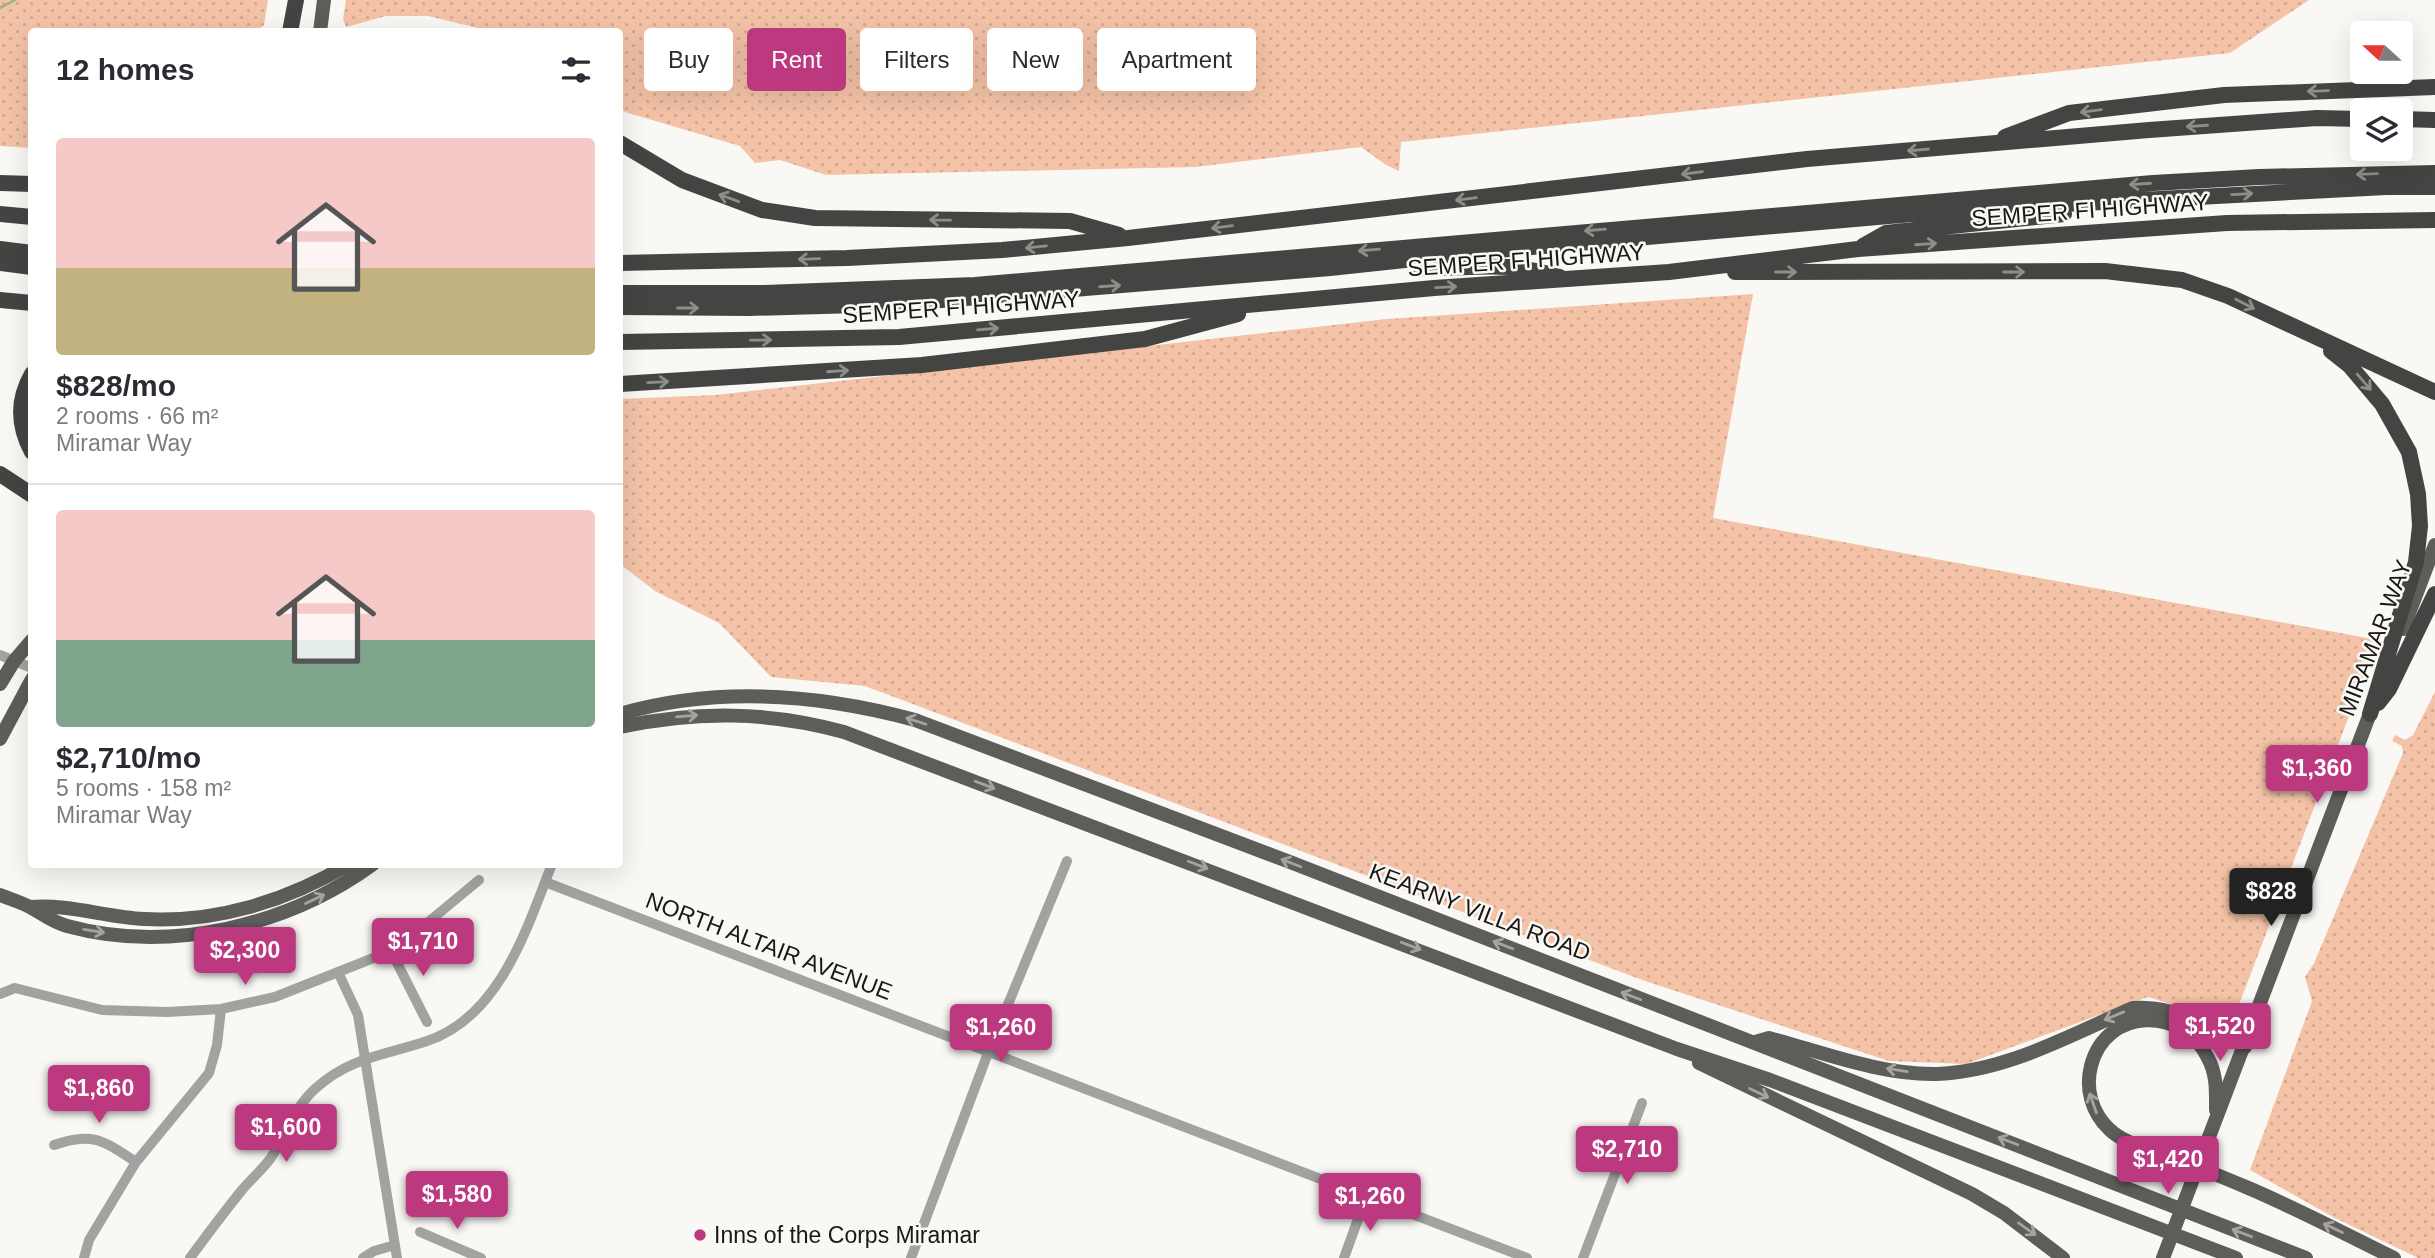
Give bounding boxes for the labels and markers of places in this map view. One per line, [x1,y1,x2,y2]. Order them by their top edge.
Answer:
pin: $1,360 [2260,746,2374,805]
pin: $828 [2230,869,2312,928]
pin: $1,710 [366,918,480,978]
pin: $2,300 [188,928,302,987]
pin: $1,260 [944,1004,1058,1064]
pin: $1,520 [2163,1004,2277,1063]
pin: $1,860 [42,1066,156,1125]
pin: $1,600 [229,1104,343,1164]
pin: $2,710 [1570,1126,1684,1186]
pin: $1,420 [2111,1136,2225,1196]
pin: $1,580 [400,1172,514,1231]
pin: $1,260 [1313,1174,1427,1233]
place label: Inns of the Corps Miramar [714,1222,980,1248]
marker: Inns of the Corps Miramar [692,1227,708,1243]

